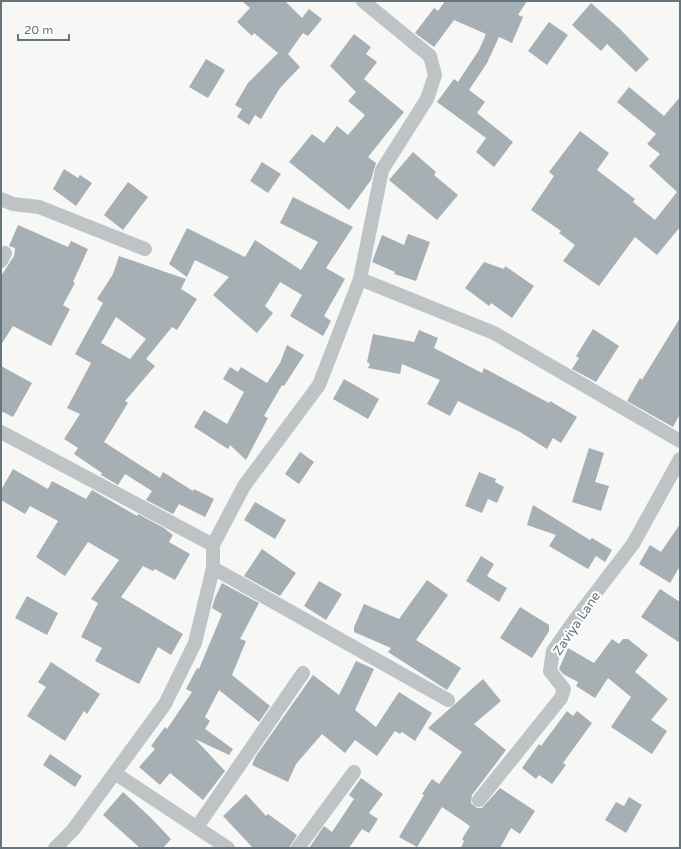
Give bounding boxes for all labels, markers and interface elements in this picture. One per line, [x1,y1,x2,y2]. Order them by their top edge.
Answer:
scale bar [18,16,69,42]
text: 20 m [24,23,53,37]
street label: Zaviya Lane [550,589,604,658]

